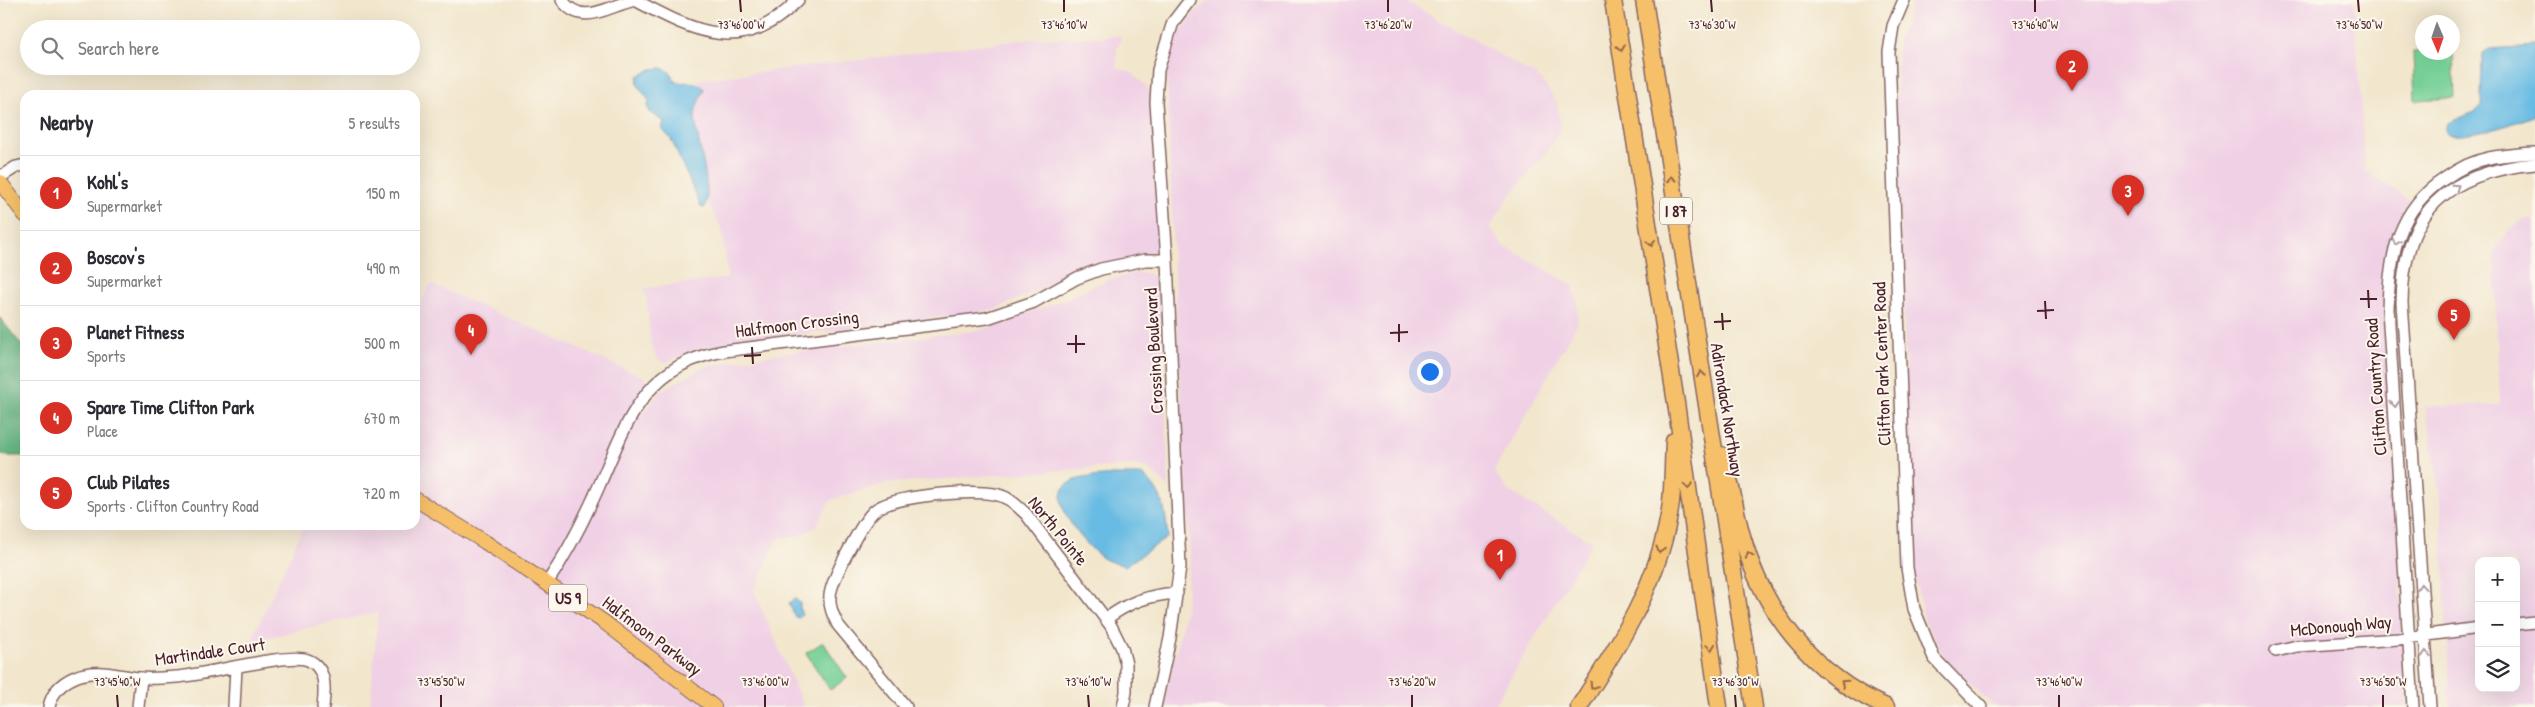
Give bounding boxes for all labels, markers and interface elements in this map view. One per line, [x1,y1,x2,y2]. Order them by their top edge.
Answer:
north arrow [2415,15,2460,60]
text: 73°46'00"W [717,16,765,33]
text: 73°46'10"W [1041,16,1088,33]
text: 73°46'20"W [1364,16,1412,33]
text: 73°46'30"W [1688,16,1736,33]
text: 73°46'40"W [2012,16,2059,33]
text: 73°46'50"W [2336,16,2383,33]
search box [20,20,420,75]
icon: search [38,34,66,62]
text: Search here [78,35,159,61]
one-way arrow [1615,44,1625,53]
pin: 2 [2056,50,2088,91]
text: Nearby [40,108,93,137]
text: 5 results [349,112,400,134]
text: Kohl's [87,169,128,195]
one-way arrow [1666,174,1677,182]
pin: 3 [2112,175,2144,216]
text: 1 [53,182,59,204]
text: 150 m [366,182,400,204]
one-way arrow [2451,184,2460,193]
text: Supermarket [87,195,162,217]
road number: I 87 [1660,198,1692,225]
one-way arrow [2392,238,2402,246]
one-way arrow [1646,239,1656,248]
text: Boscov's [87,244,145,270]
text: 2 [52,257,60,279]
text: 490 m [366,257,400,279]
text: Supermarket [87,270,162,292]
street label: Clifton Park Center Road [1866,282,1897,447]
street label: Crossing Boulevard [1138,287,1169,415]
pin: 5 [2438,299,2470,340]
street label: Halfmoon Crossing [734,304,860,343]
pin: 4 [455,314,487,355]
street label: Clifton Country Road [2358,317,2393,457]
text: Planet Fitness [87,319,184,345]
text: 3 [52,332,60,354]
text: 500 m [364,332,400,354]
street label: Adirondack Northway [1705,341,1750,479]
text: Sports [87,345,125,367]
your location [1417,359,1443,385]
one-way arrow [1696,370,1706,378]
text: Spare Time Clifton Park [87,394,254,420]
one-way arrow [2389,400,2400,408]
text: 4 [53,407,59,429]
text: 670 m [364,407,400,429]
text: Place [87,420,118,442]
text: Club Pilates [87,469,170,495]
text: 5 [53,482,59,504]
text: 720 m [363,482,400,504]
one-way arrow [1682,483,1693,491]
street label: North Pointe [1023,491,1094,571]
text: Sports · Clifton Country Road [87,495,258,517]
pin: 1 [1484,539,1516,580]
one-way arrow [1655,546,1666,555]
one-way arrow [1745,551,1755,560]
map controls [2475,557,2520,692]
button: + [2475,557,2520,602]
one-way arrow [2416,582,2427,590]
road number: US 9 [549,584,587,612]
street label: Halfmoon Parkway [597,590,708,682]
button: − [2475,602,2520,647]
street label: McDonough Way [2289,609,2393,642]
street label: Martindale Court [153,631,267,672]
one-way arrow [1705,643,1716,651]
button: layers [2475,647,2520,692]
one-way arrow [2420,649,2431,657]
text: 73°45'40"W [94,673,141,690]
text: 73°45'50"W [417,673,465,690]
text: 73°46'00"W [741,673,789,690]
text: 73°46'10"W [1065,673,1112,690]
text: 73°46'20"W [1388,673,1436,690]
text: 73°46'30"W [1711,673,1759,690]
text: 73°46'40"W [2036,673,2083,690]
text: 73°46'50"W [2360,673,2407,690]
one-way arrow [1840,680,1849,689]
one-way arrow [1589,681,1599,690]

